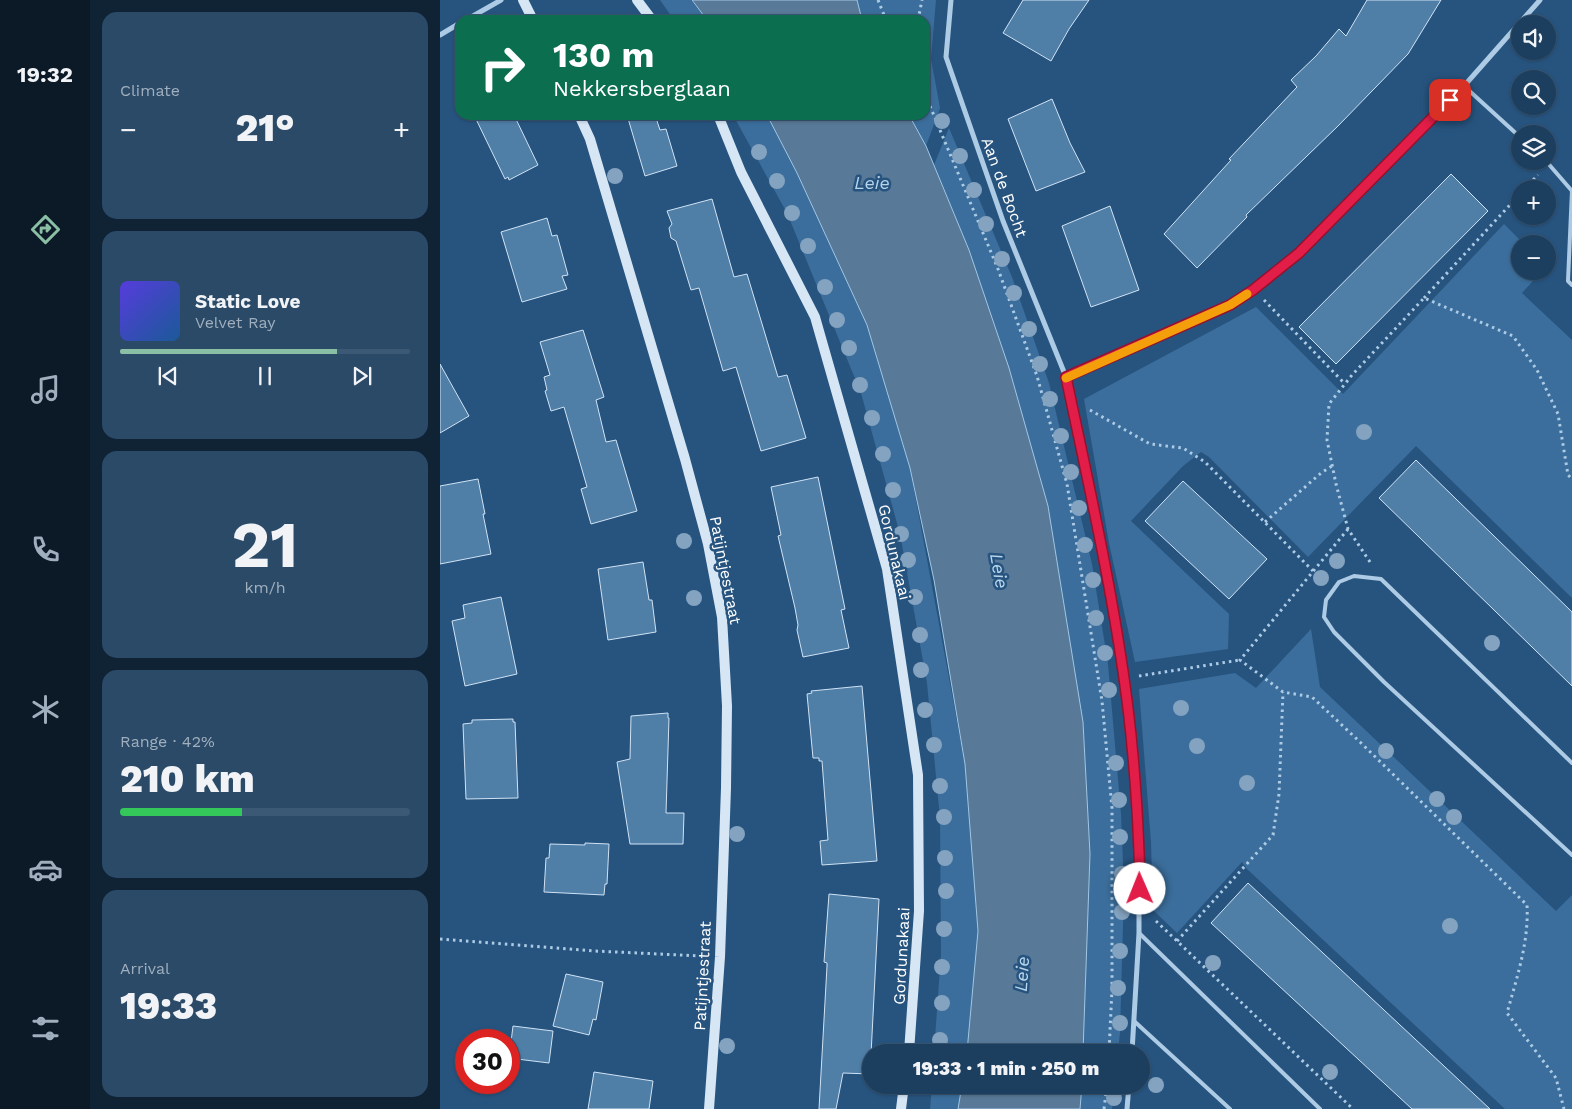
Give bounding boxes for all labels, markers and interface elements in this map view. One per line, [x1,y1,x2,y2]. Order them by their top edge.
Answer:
map controls [1511,15,1556,280]
button: sound [1511,15,1556,60]
text: 130 m [553,34,654,76]
icon: right [470,35,535,100]
text: 19:32 [17,62,73,87]
button: search [1511,70,1556,115]
text: Nekkersberglaan [553,76,731,101]
pin [1429,79,1471,121]
text: Climate [120,81,180,100]
icon: arrive [1436,86,1464,114]
text: 21° [235,106,295,150]
text: − [120,113,137,146]
text: + [393,113,410,146]
button: layers [1511,125,1556,170]
street label: Aan de Bocht [978,134,1032,240]
water label: Leie [854,172,890,193]
button: + [1511,180,1556,225]
icon: directions [28,212,63,247]
button: − [1511,235,1556,280]
text: Static Love [195,290,300,313]
text: Velvet Ray [195,313,275,332]
icon: previous [154,362,182,390]
icon: pause [251,362,279,390]
icon: next [348,362,376,390]
icon: music [28,372,63,407]
street label: Gordunakaai [874,502,915,602]
text: 21 [232,507,298,583]
street label: Patijntjestraat [706,514,745,626]
icon: phone [28,532,63,567]
water label: Leie [986,552,1013,590]
text: km/h [244,578,286,597]
icon: climate [28,692,63,727]
text: Range · 42% [120,732,215,751]
text: 210 km [120,757,255,801]
icon: car [28,852,63,887]
position arrow [1113,862,1165,914]
street label: Gordunakaai [889,907,914,1005]
street label: Patijntjestraat [690,920,715,1031]
water label: Leie [1010,956,1033,992]
text: Arrival [120,959,170,978]
text: 19:33 [120,984,217,1028]
icon: filters [28,1011,63,1046]
speed limit sign: 30 [455,1029,520,1094]
text: 19:33 · 1 min · 250 m [913,1057,1099,1080]

